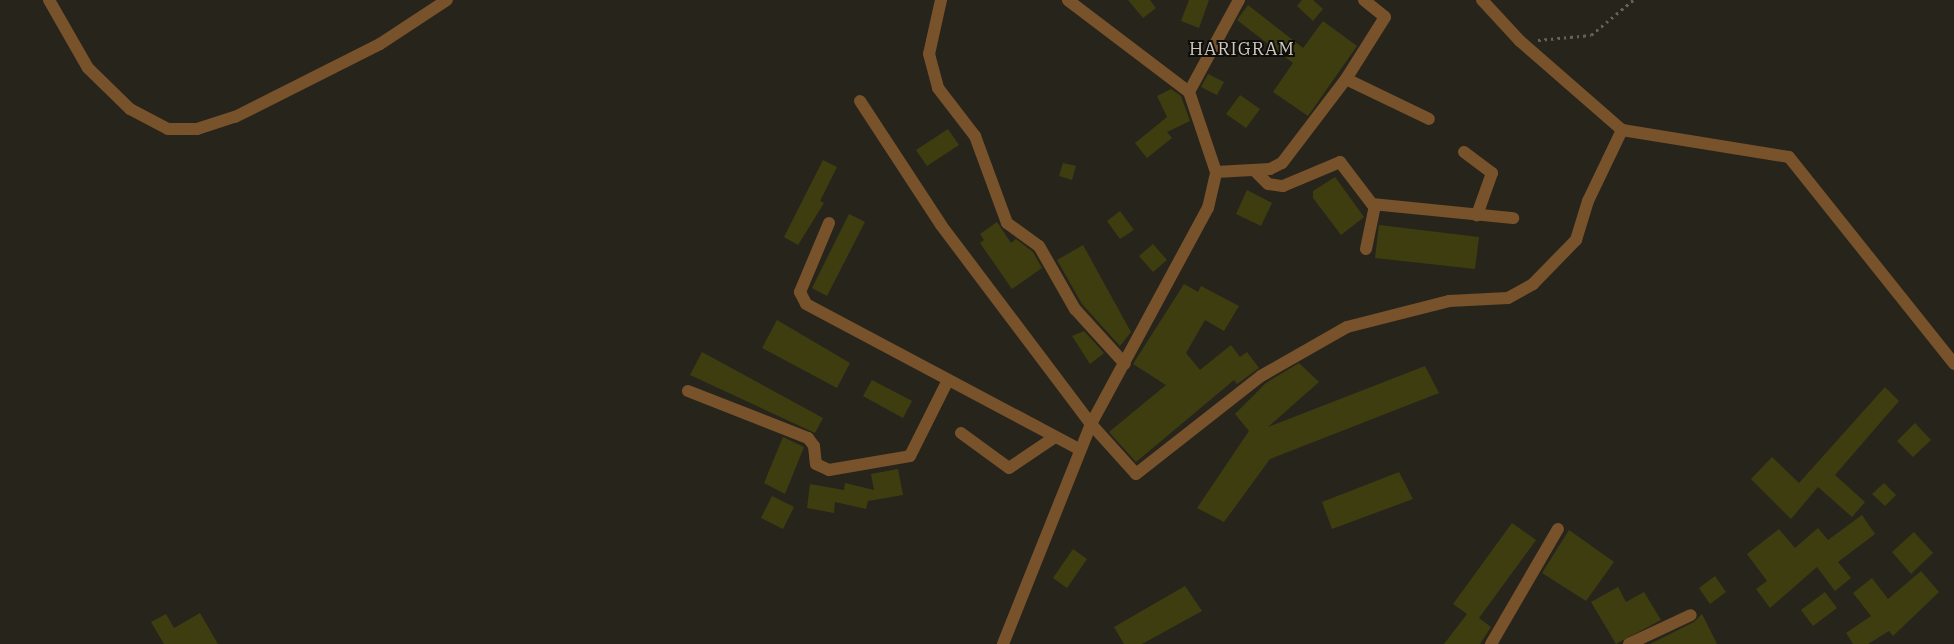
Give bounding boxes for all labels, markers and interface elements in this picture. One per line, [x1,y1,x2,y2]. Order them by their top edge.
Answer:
district label: HARIGRAM [1188,38,1296,60]

